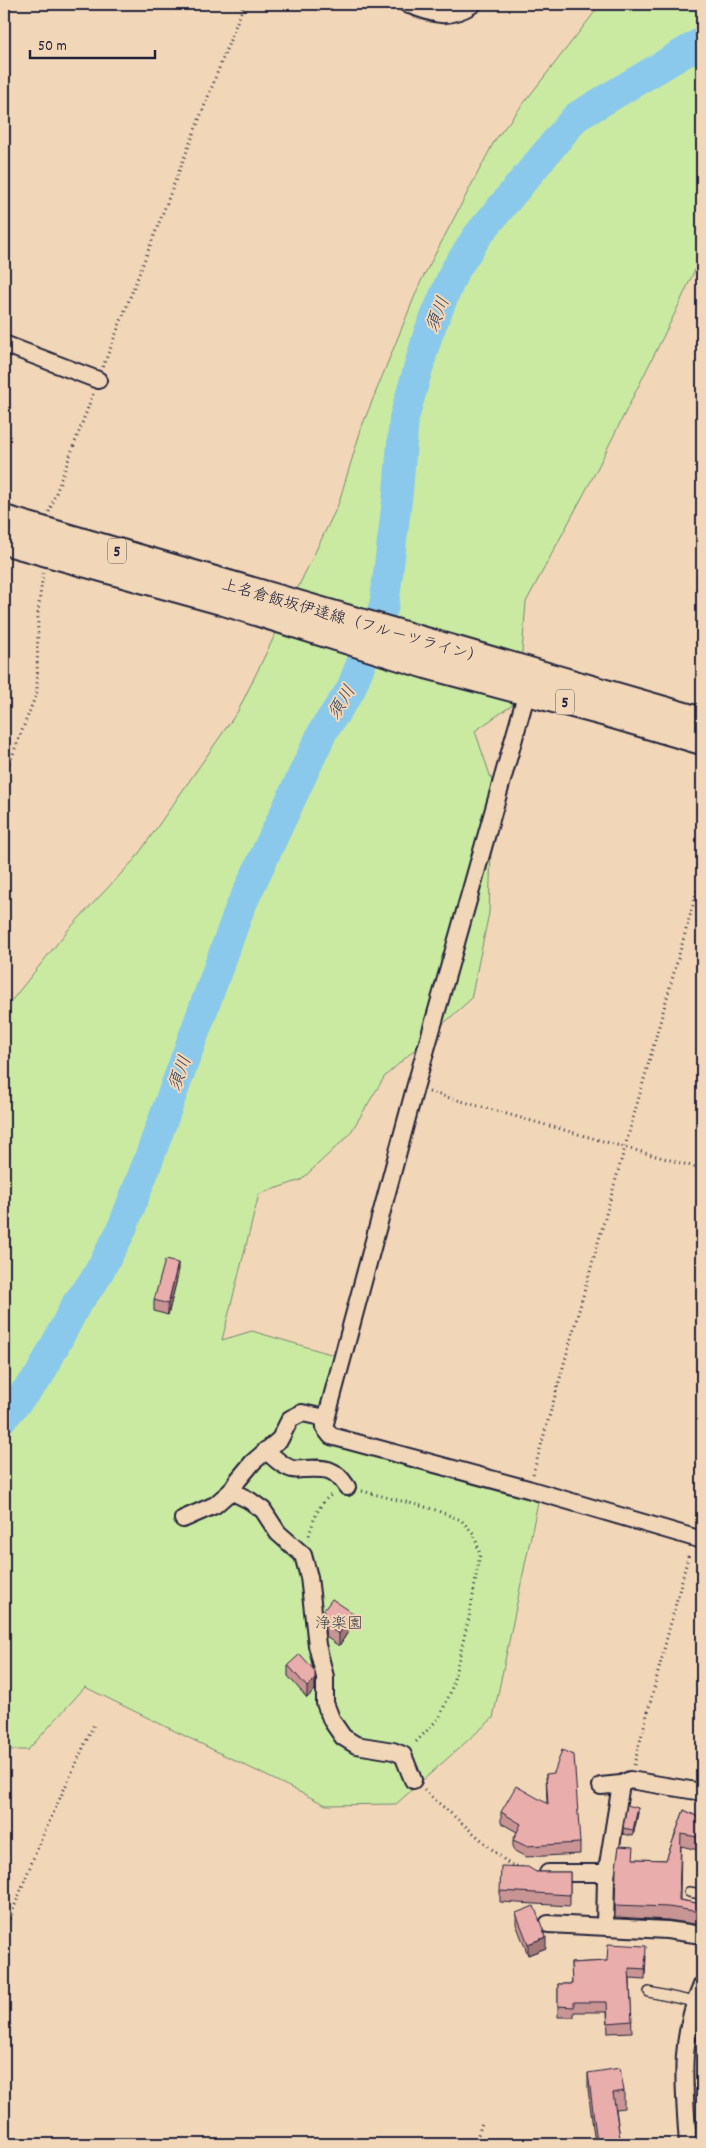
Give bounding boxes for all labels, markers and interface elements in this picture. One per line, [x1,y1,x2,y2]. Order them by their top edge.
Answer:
scale bar [30,28,155,60]
text: 50 m [38,36,67,58]
water label: 須川 [421,294,458,336]
road number: 5 [108,538,126,564]
street label: 上名倉飯坂伊達線（フルーツライン） [219,574,486,671]
water label: 須川 [323,681,363,725]
road number: 5 [556,690,574,714]
water label: 須川 [163,1053,199,1095]
park label: 浄楽園 [315,1613,363,1636]

